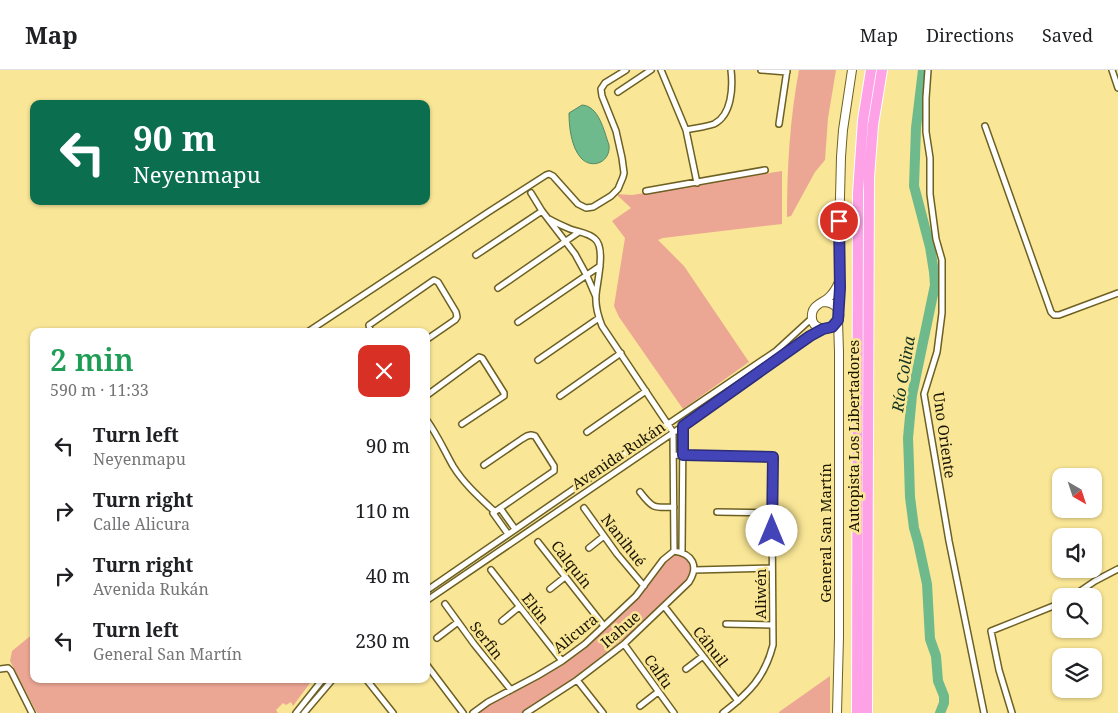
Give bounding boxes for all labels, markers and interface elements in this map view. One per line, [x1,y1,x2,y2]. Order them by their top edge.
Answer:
text: Map [25,18,78,51]
text: Map [860,23,898,47]
text: Directions [926,23,1014,47]
text: Saved [1042,23,1093,47]
text: 90 m [133,114,216,161]
icon: left [50,120,115,185]
text: Neyenmapu [133,159,261,189]
pin [818,200,860,242]
icon: arrive [825,207,853,235]
water label: Río Colina [886,334,920,415]
text: 2 min [50,339,134,380]
street label: Autopista Los Libertadores [843,339,863,532]
button: close [358,345,410,397]
text: 590 m · 11:33 [50,379,149,401]
street label: Uno Oriente [929,391,961,479]
street label: Avenida Rukán [567,416,669,494]
text: Turn left [93,422,179,448]
icon: left [50,432,78,460]
text: 90 m [366,433,410,459]
text: Neyenmapu [93,448,186,470]
street label: General San Martín [815,463,835,603]
north arrow [1052,468,1102,518]
map controls [1052,468,1102,698]
text: Turn right [93,487,193,513]
icon: right [50,497,78,525]
text: 110 m [355,498,410,524]
position arrow [745,504,797,556]
street label: Nanihué [597,510,651,570]
text: Calle Alicura [93,513,190,535]
button: sound [1052,528,1102,578]
street label: Calquín [547,536,597,592]
text: Turn right [93,552,193,578]
icon: right [50,562,78,590]
text: 40 m [366,563,410,589]
street label: Aliwén [750,568,770,619]
text: Avenida Rukán [93,578,209,600]
button: search [1052,588,1102,638]
street label: Elún [518,589,554,627]
street label: Itahue [596,606,644,652]
street label: Alicura [548,609,602,657]
text: Turn left [93,617,179,643]
street label: Serfin [466,617,508,663]
street label: Cáhuil [689,622,733,671]
icon: left [50,627,78,655]
text: 230 m [355,628,410,654]
text: General San Martín [93,643,242,665]
button: layers [1052,648,1102,698]
street label: Calfu [640,650,678,692]

